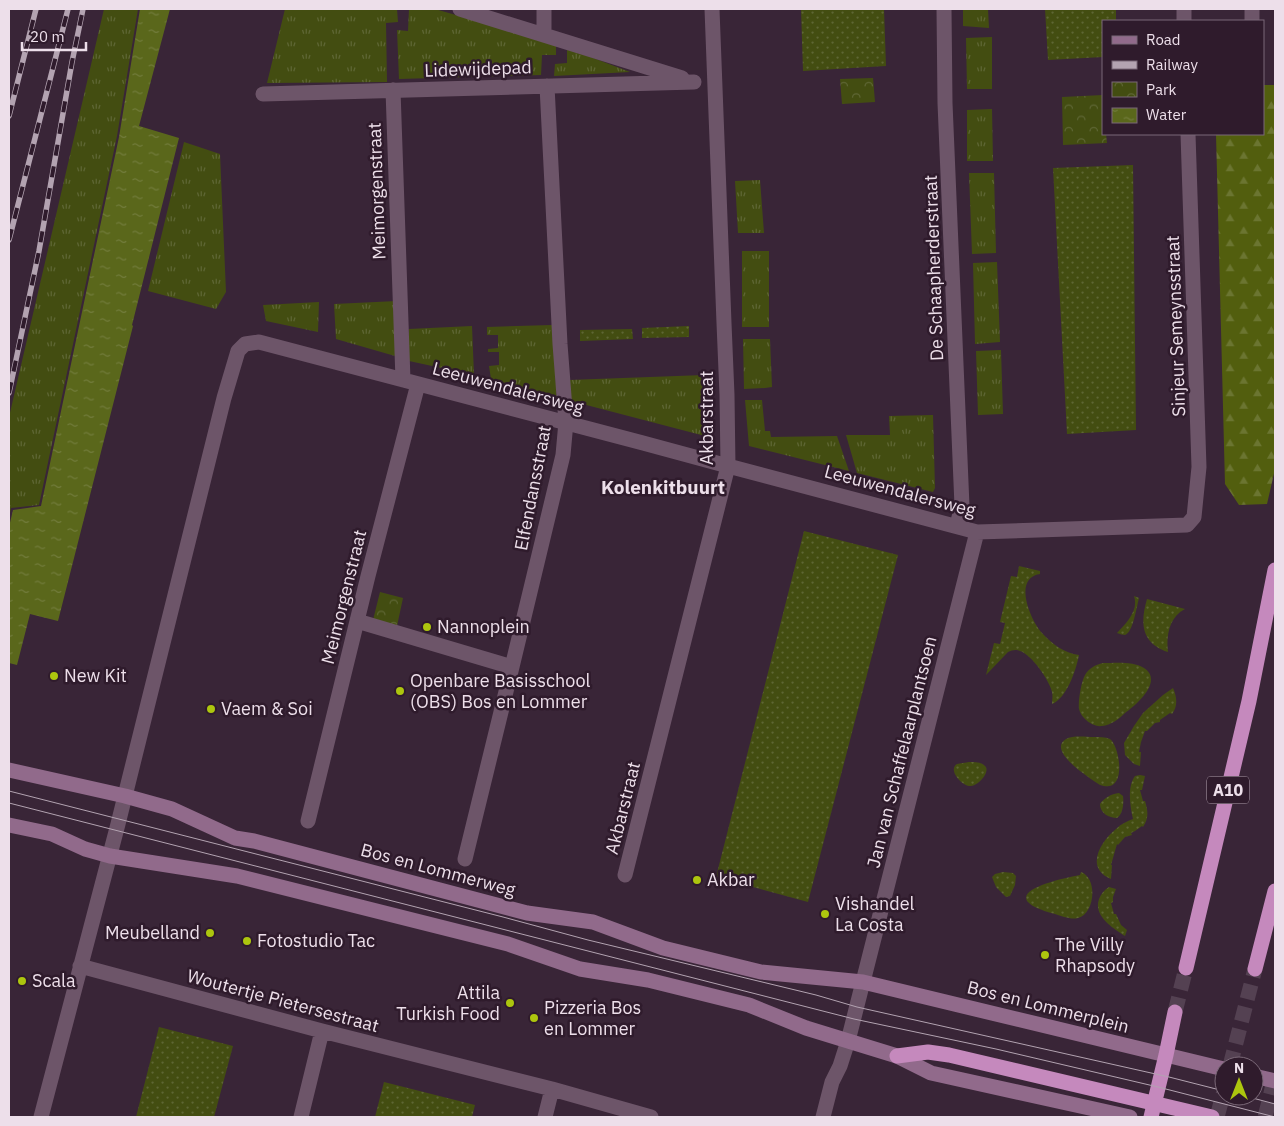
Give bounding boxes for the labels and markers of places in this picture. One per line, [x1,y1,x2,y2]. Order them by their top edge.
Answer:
place label: Nannoplein [437,615,530,638]
marker: Nannoplein [421,621,433,633]
place label: New Kit [64,664,127,687]
place label: Openbare Basisschool (OBS) Bos en Lommer [410,669,590,713]
marker: New Kit [48,670,60,682]
marker: Openbare Basisschool (OBS) Bos en Lommer [394,685,406,697]
place label: Vaem & Soi [221,697,313,720]
marker: Vaem & Soi [205,703,217,715]
place label: Akbar [707,868,755,891]
marker: Akbar [691,874,703,886]
place label: Vishandel La Costa [835,892,915,936]
marker: Vishandel La Costa [819,908,831,920]
place label: Meubelland [105,921,200,944]
marker: Meubelland [204,927,216,939]
place label: Fotostudio Tac [257,929,375,952]
place label: The Villy Rhapsody [1055,933,1135,977]
marker: Fotostudio Tac [241,935,253,947]
marker: The Villy Rhapsody [1039,949,1051,961]
place label: Scala [32,969,76,992]
marker: Scala [16,975,28,987]
place label: Attila Turkish Food [396,981,500,1025]
place label: Pizzeria Bos en Lommer [544,996,641,1040]
marker: Attila Turkish Food [504,997,516,1009]
marker: Pizzeria Bos en Lommer [528,1012,540,1024]

